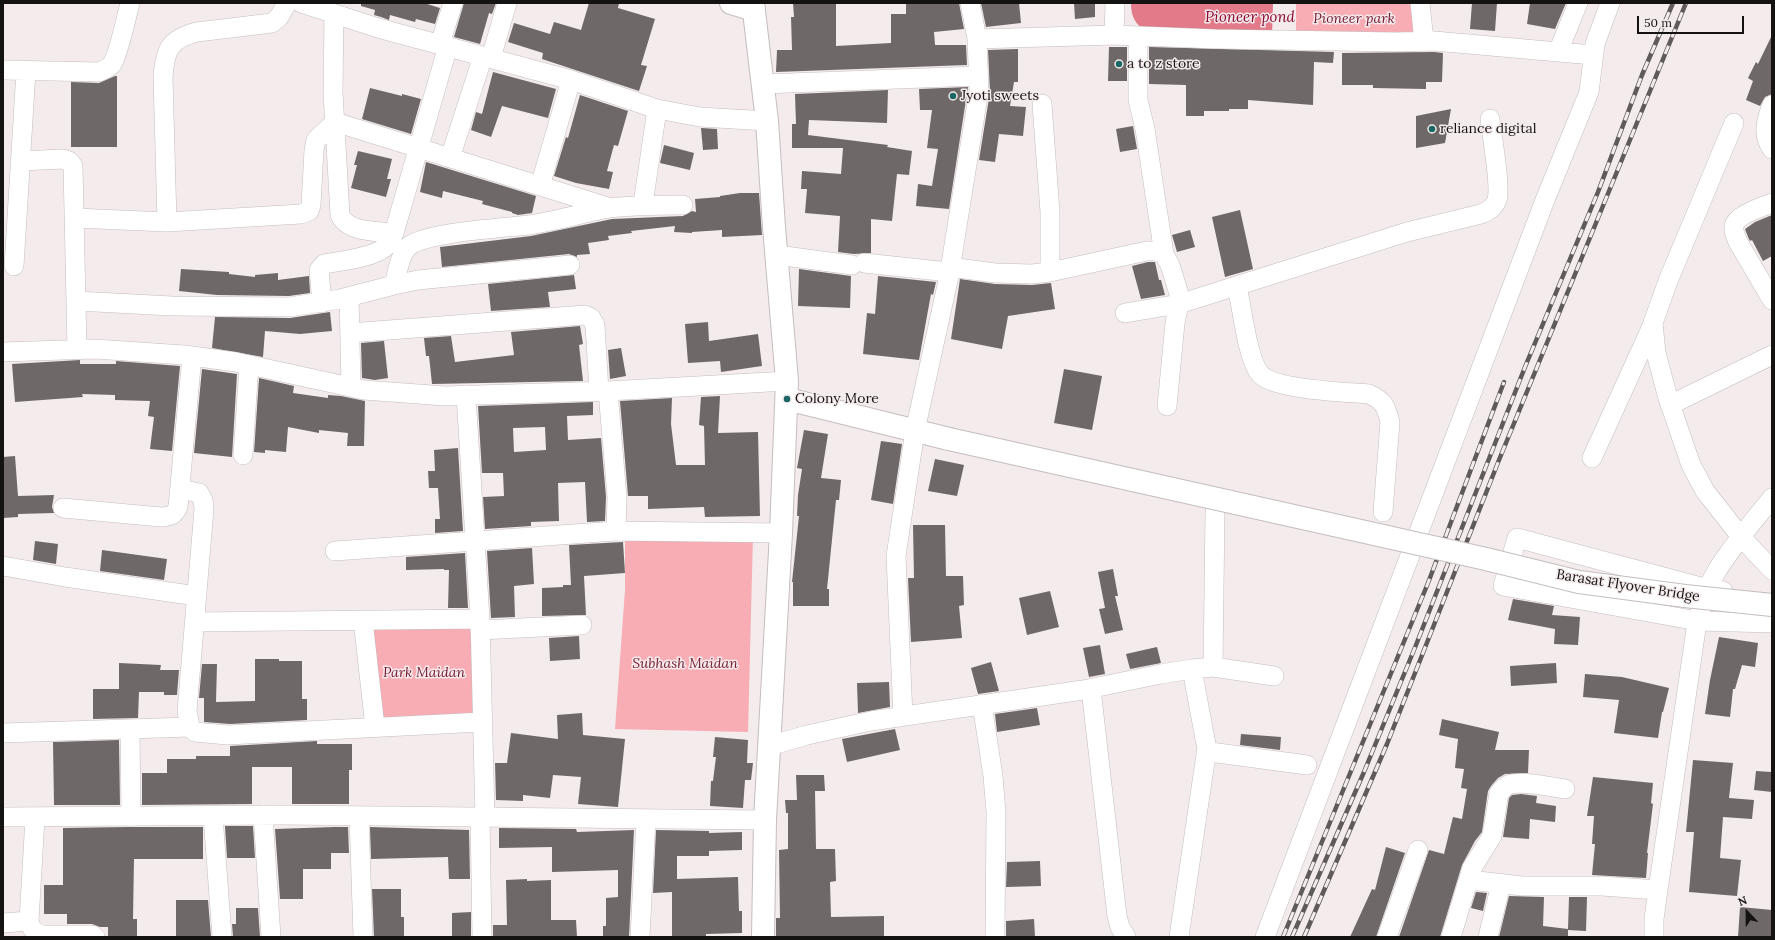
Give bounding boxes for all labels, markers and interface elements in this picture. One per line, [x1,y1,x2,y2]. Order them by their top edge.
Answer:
scale bar [1639,8,1746,34]
water label: Pioneer pond [1205,9,1295,27]
park label: Pioneer park [1313,11,1395,27]
text: 50 m [1644,15,1672,30]
place label: a to z store [1127,56,1200,72]
marker: a to z store [1114,59,1124,69]
place label: Jyoti sweets [961,88,1039,104]
marker: Jyoti sweets [948,91,958,101]
place label: reliance digital [1440,121,1537,137]
marker: reliance digital [1427,124,1437,134]
place label: Colony More [795,391,879,407]
marker: Colony More [782,394,792,404]
street label: Barasat Flyover Bridge [1555,566,1701,606]
park label: Subhash Maidan [632,656,738,672]
park label: Park Maidan [383,665,465,681]
north arrow [1727,892,1767,932]
text: N [1736,893,1749,909]

